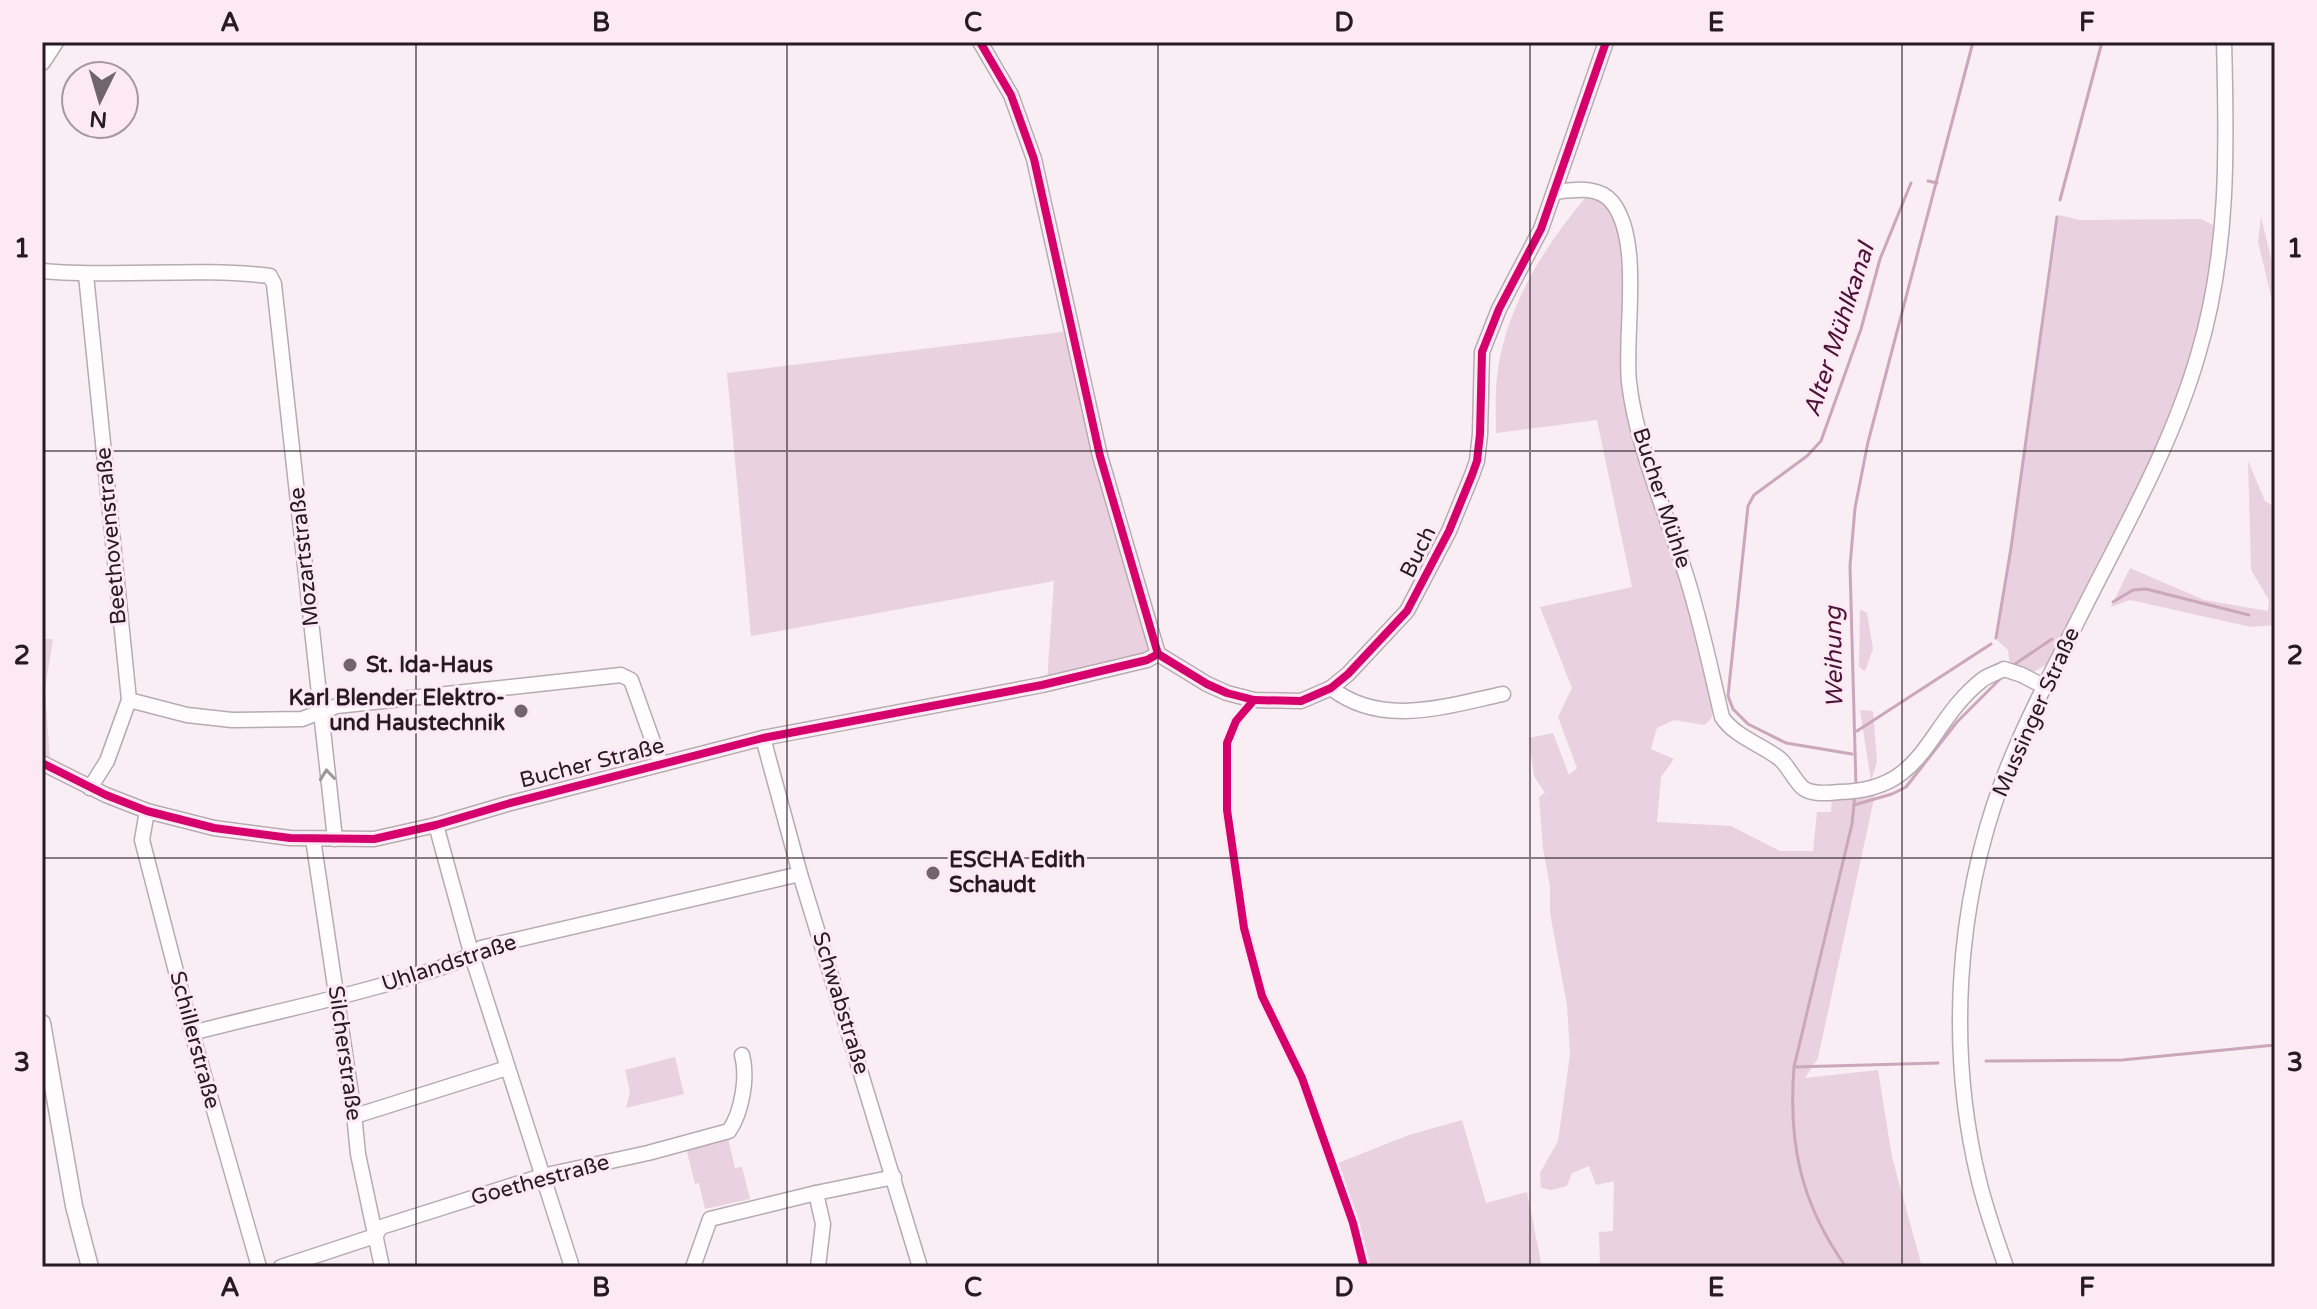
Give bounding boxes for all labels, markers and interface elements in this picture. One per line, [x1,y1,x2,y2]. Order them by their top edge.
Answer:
text: A [220,7,240,38]
text: B [592,7,610,38]
text: C [964,7,982,38]
text: D [1334,7,1354,38]
text: E [1708,7,1724,38]
text: F [2079,7,2095,38]
north arrow [60,60,140,140]
text: N [88,105,108,133]
text: 1 [14,233,30,264]
text: 1 [2287,233,2303,264]
water label: Alter Mühlkanal [1797,237,1882,420]
street label: Bucher Mühle [1627,425,1697,571]
street label: Beethovenstraße [90,446,132,626]
street label: Mozartstraße [284,486,324,628]
street label: Buch [1395,522,1441,582]
water label: Weihung [1819,604,1849,708]
street label: Mussinger Straße [1987,623,2085,801]
text: 2 [14,640,30,671]
text: 2 [2287,640,2303,671]
place label: St. Ida-Haus [366,652,493,678]
marker: St. Ida-Haus [341,656,359,674]
place label: Karl Blender Elektro- und Haustechnik [289,685,505,736]
marker: Karl Blender Elektro- und Haustechnik [512,702,530,720]
street label: Bucher Straße [517,732,667,794]
one-way arrow [319,768,336,781]
place label: ESCHA Edith Schaudt [949,847,1086,898]
marker: ESCHA Edith Schaudt [924,864,942,882]
street label: Uhlandstraße [378,929,520,997]
street label: Schwabstraße [807,929,875,1077]
street label: Schillerstraße [164,968,226,1112]
street label: Silcherstraße [323,984,367,1122]
text: 3 [14,1047,30,1078]
text: 3 [2287,1047,2303,1078]
street label: Goethestraße [468,1149,612,1211]
text: A [220,1272,240,1303]
text: B [592,1272,610,1303]
text: C [964,1272,982,1303]
text: D [1334,1272,1354,1303]
text: E [1708,1272,1724,1303]
text: F [2079,1272,2095,1303]

